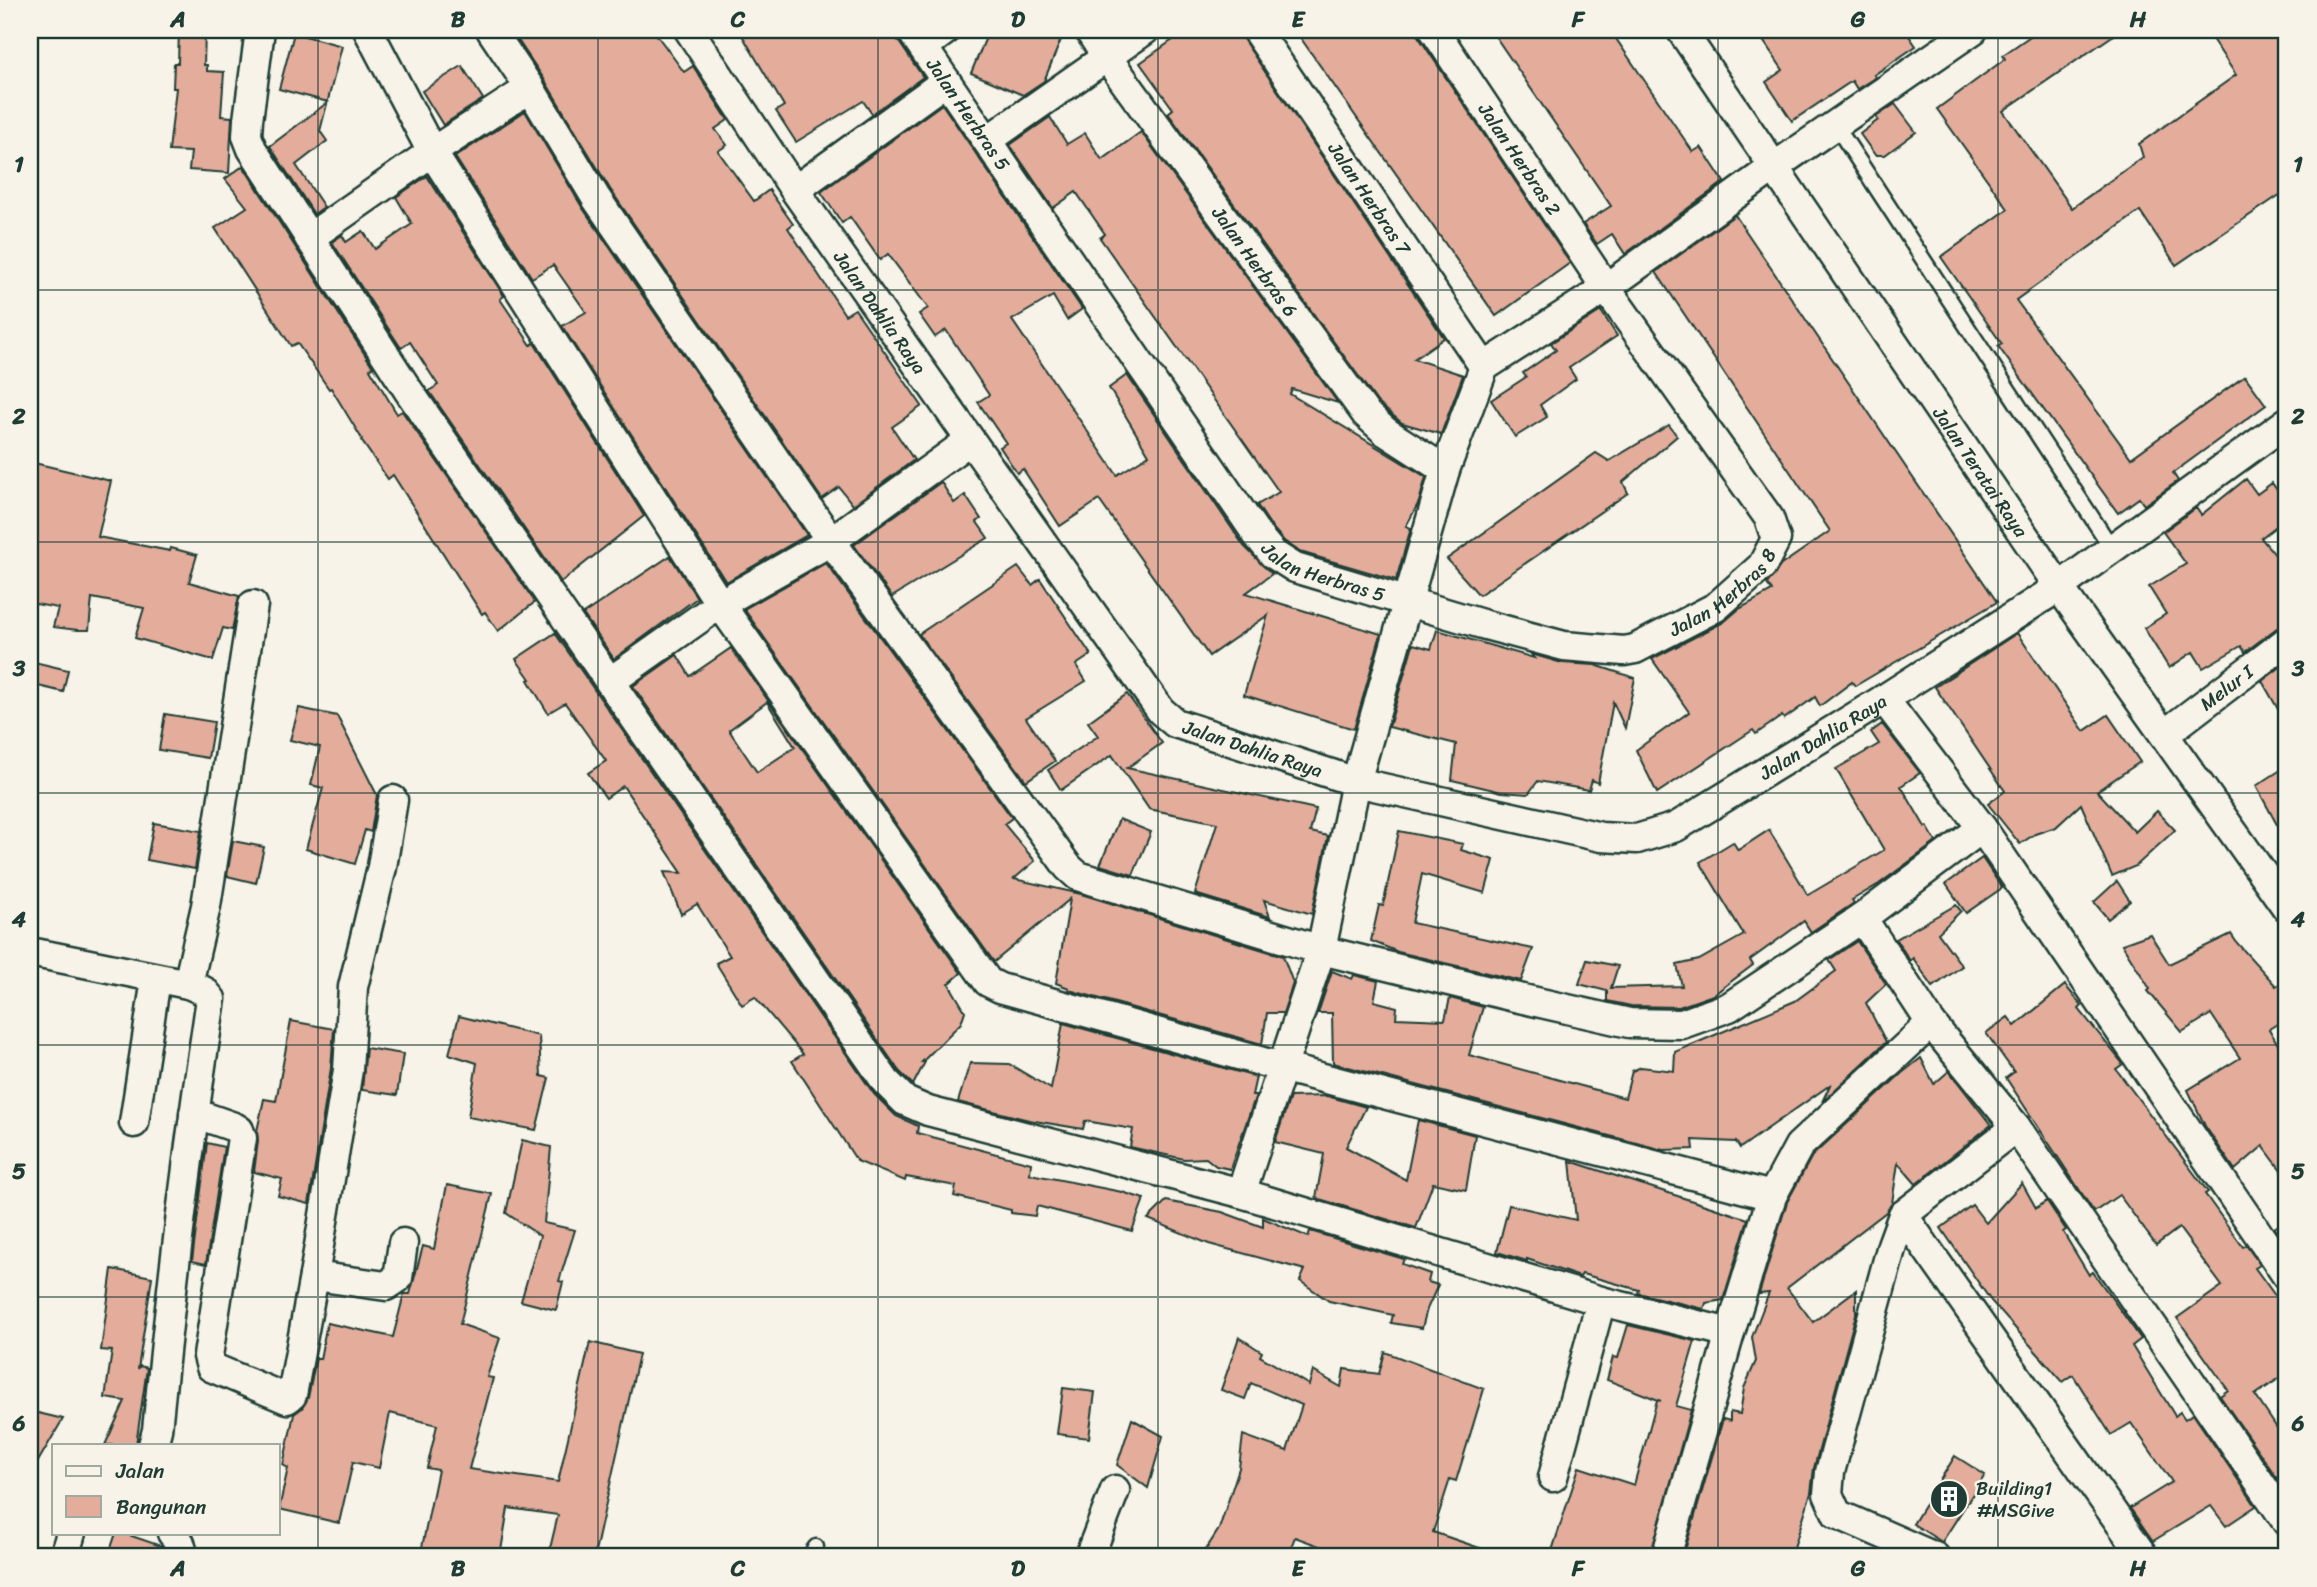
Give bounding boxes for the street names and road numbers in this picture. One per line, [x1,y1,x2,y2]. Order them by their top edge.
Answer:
street label: Jalan Herbras 5 [917,50,1019,178]
street label: Jalan Herbras 2 [1469,95,1570,223]
street label: Jalan Herbras 7 [1319,134,1420,263]
street label: Jalan Herbras 6 [1203,199,1306,324]
street label: Jalan Dahlia Raya [824,243,936,382]
street label: Jalan Teratai Raya [1924,399,2037,545]
street label: Jalan Herbras 5 [1252,534,1390,611]
street label: Jalan Herbras 8 [1662,542,1786,646]
street label: Melur I [2192,655,2262,719]
street label: Jalan Dahlia Raya [1752,685,1894,790]
street label: Jalan Dahlia Raya [1178,710,1327,787]

